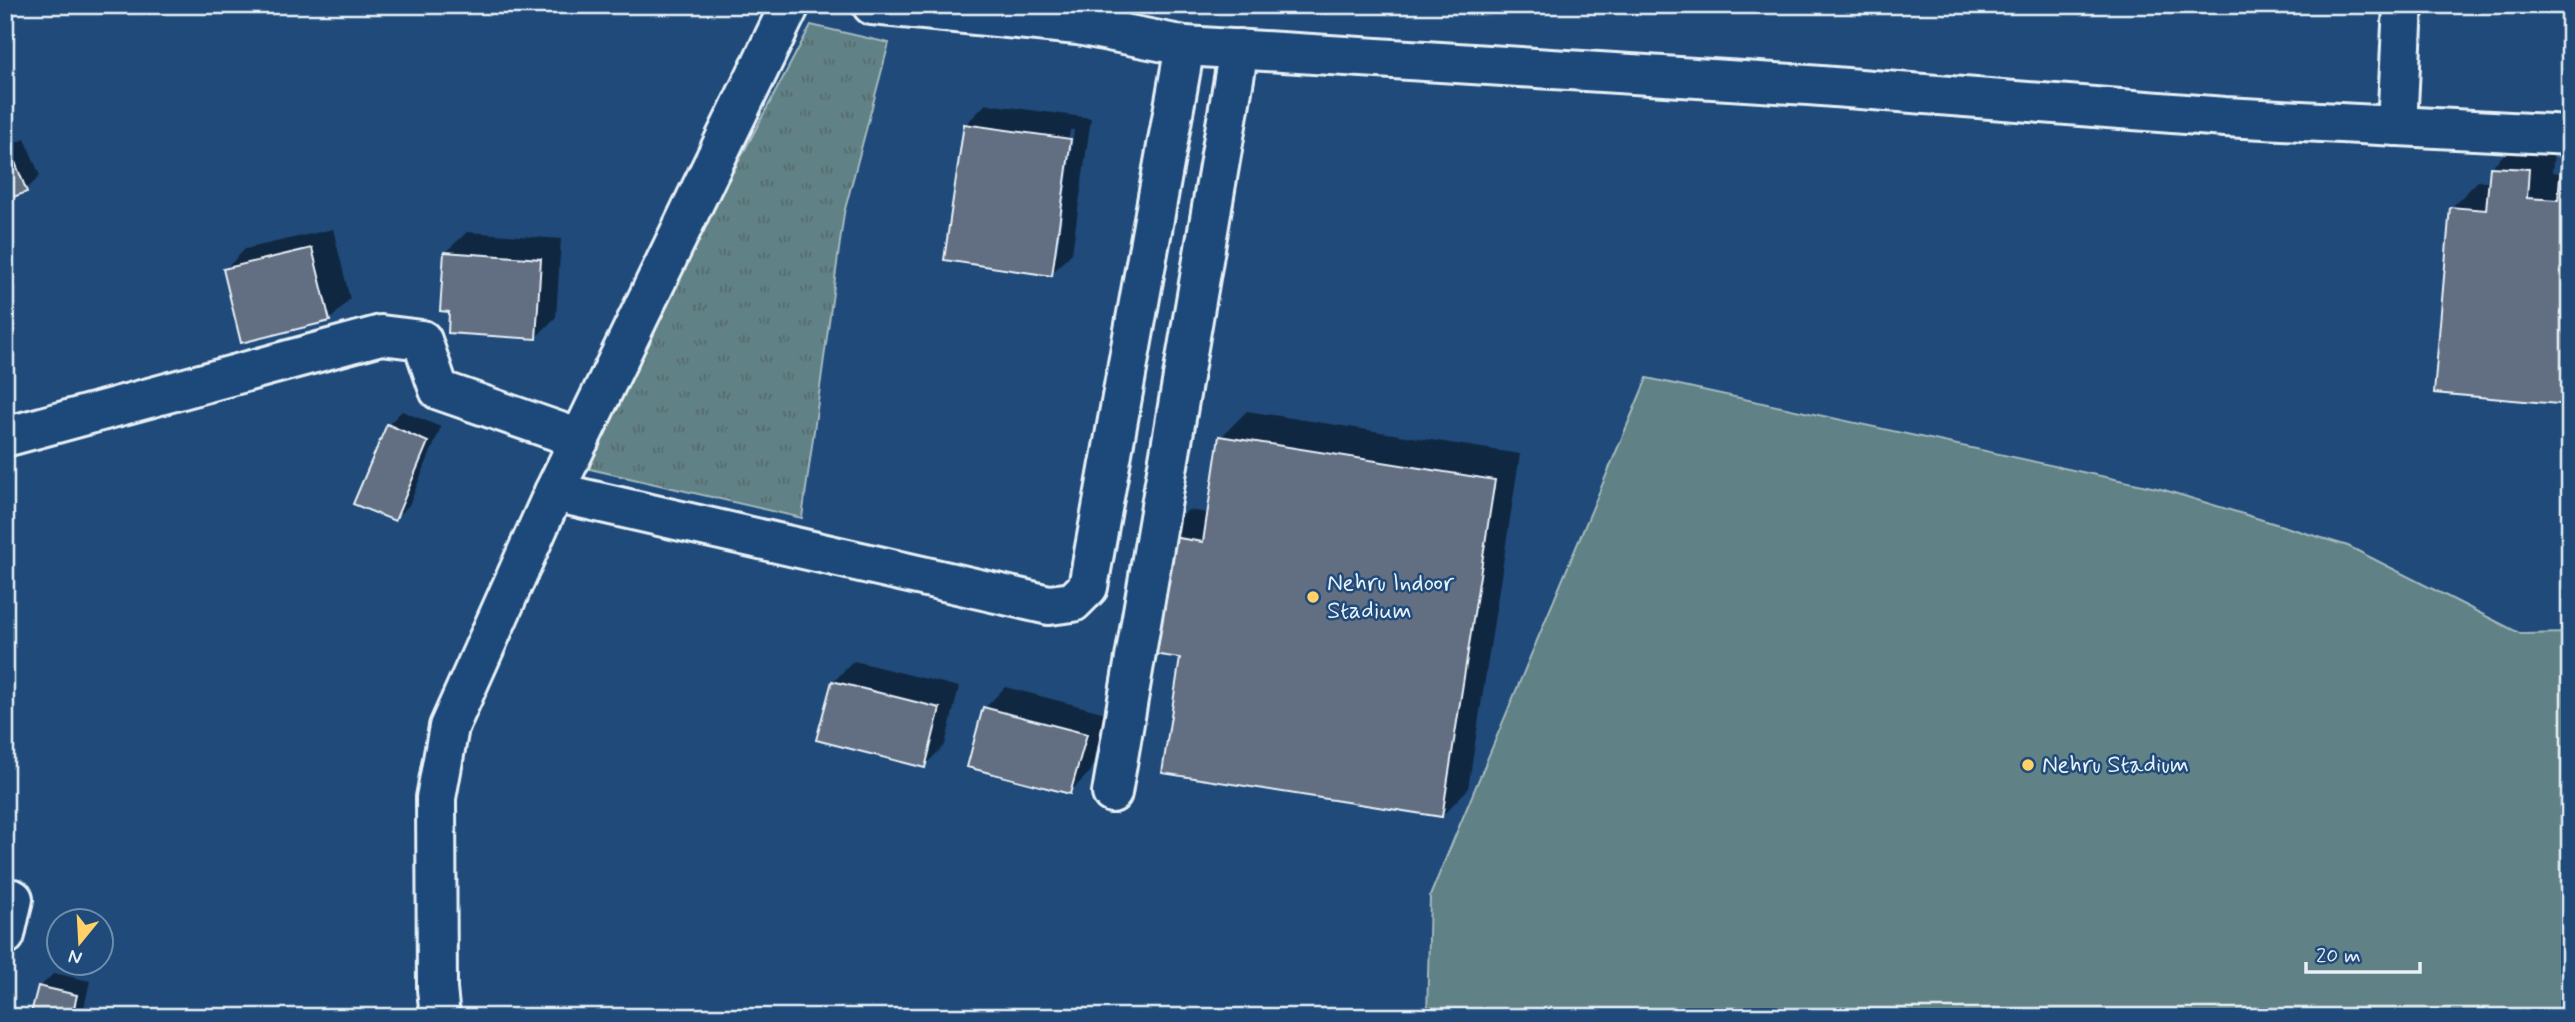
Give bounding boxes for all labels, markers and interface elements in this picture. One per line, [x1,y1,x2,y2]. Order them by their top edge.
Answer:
place label: Nehru Indoor Stadium [1327,568,1455,627]
marker: Nehru Indoor Stadium [1305,589,1321,605]
place label: Nehru Stadium [2042,750,2189,781]
marker: Nehru Stadium [2020,757,2036,773]
north arrow [46,906,116,976]
scale bar [2306,931,2419,975]
text: 20 m [2316,942,2361,970]
text: N [65,943,85,971]

